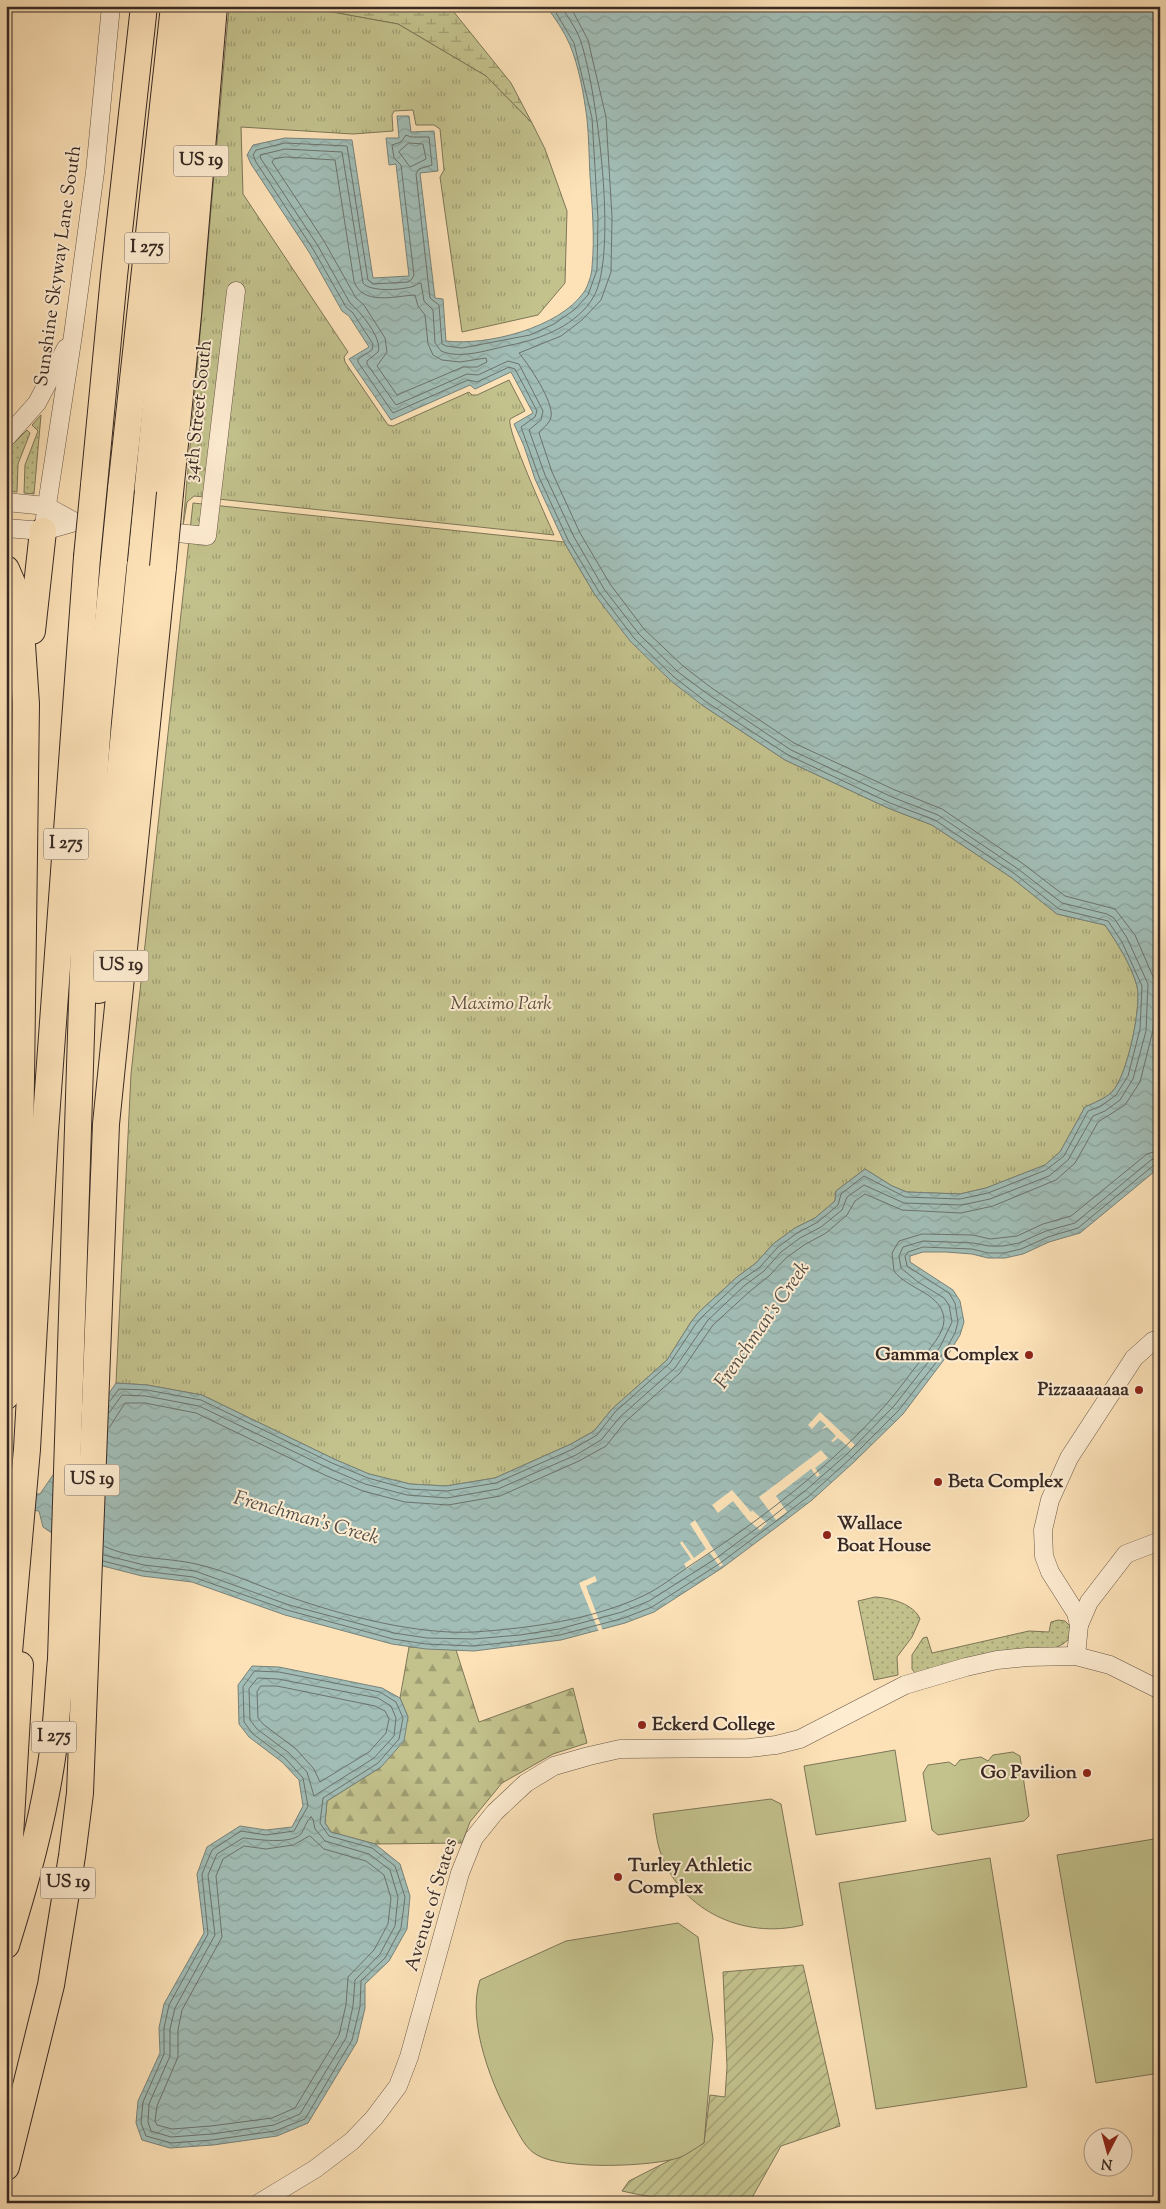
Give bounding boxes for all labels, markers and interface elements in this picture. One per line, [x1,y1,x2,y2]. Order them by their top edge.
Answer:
street label: Sunshine Skyway Lane South [29,144,89,388]
road number: US 19 [174,146,228,177]
road number: I 275 [124,232,170,264]
street label: 34th Street South [178,339,220,483]
road number: I 275 [44,829,88,860]
road number: US 19 [94,950,148,981]
park label: Maximo Park [450,991,552,1018]
water label: Frenchman's Creek [708,1256,818,1396]
place label: Gamma Complex [875,1342,1020,1369]
marker: Gamma Complex [1023,1349,1035,1361]
place label: Pizzaaaaaaa [1037,1377,1129,1404]
marker: Pizzaaaaaaa [1133,1384,1145,1396]
road number: US 19 [64,1464,120,1496]
place label: Beta Complex [948,1469,1064,1496]
marker: Beta Complex [932,1476,944,1488]
water label: Frenchman's Creek [230,1484,382,1554]
place label: Wallace Boat House [837,1511,931,1560]
marker: Wallace Boat House [821,1529,833,1541]
place label: Eckerd College [652,1712,775,1739]
marker: Eckerd College [636,1719,648,1731]
road number: I 275 [32,1721,76,1752]
place label: Go Pavilion [981,1760,1078,1787]
marker: Go Pavilion [1081,1767,1093,1779]
street label: Avenue of States [399,1835,465,1975]
place label: Turley Athletic Complex [628,1853,752,1902]
road number: US 19 [40,1868,96,1899]
marker: Turley Athletic Complex [612,1871,624,1883]
north arrow [1084,2126,1134,2176]
text: N [1100,2152,1113,2173]

